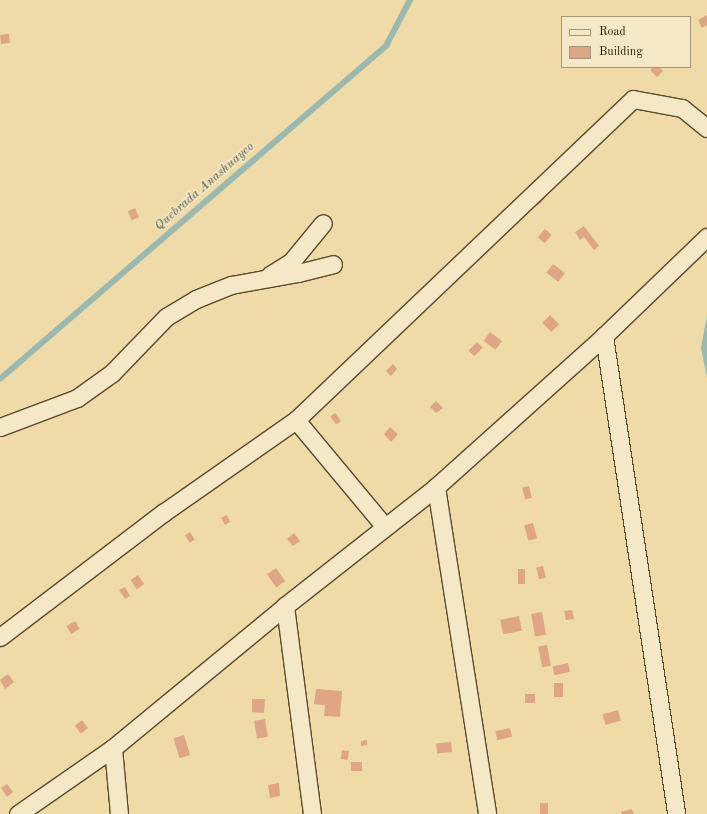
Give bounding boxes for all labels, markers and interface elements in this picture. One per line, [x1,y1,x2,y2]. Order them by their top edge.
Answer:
legend [561,16,691,68]
text: Road [599,26,626,38]
text: Building [599,46,643,58]
water label: Quebrada Anashuayco [152,140,258,234]

